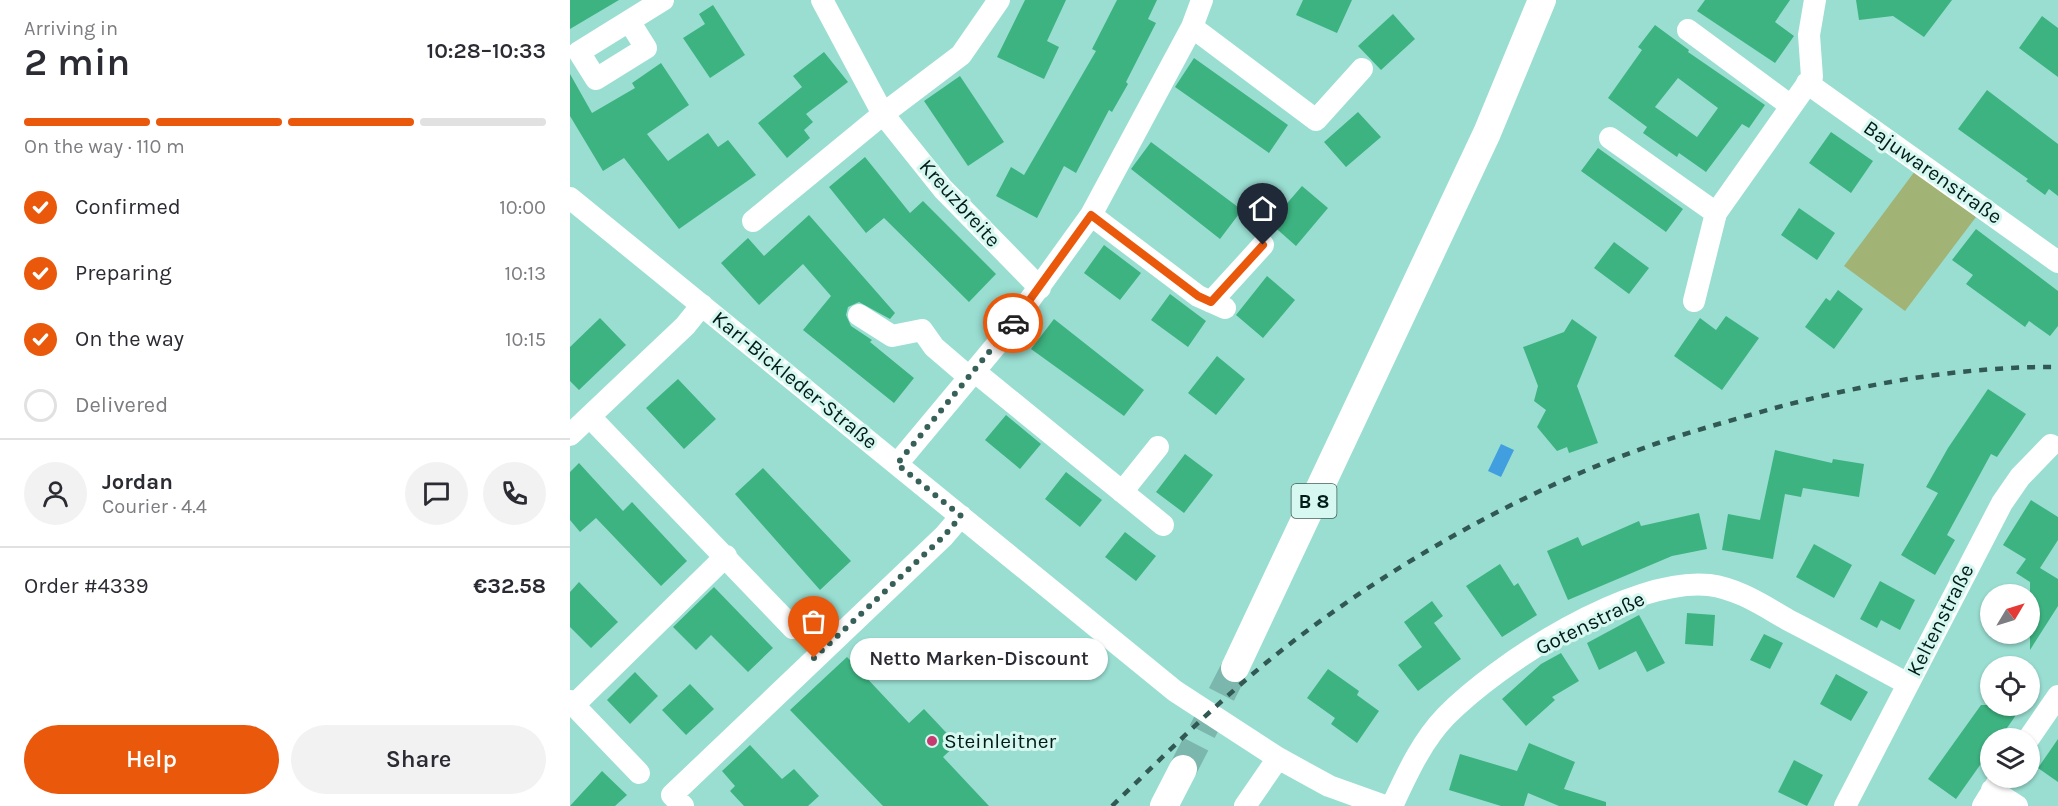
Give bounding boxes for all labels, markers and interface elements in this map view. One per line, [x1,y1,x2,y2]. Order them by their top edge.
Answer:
text: Arriving in [24,17,118,40]
text: 10:28–10:33 [426,38,546,64]
text: 2 min [24,39,130,85]
street label: Bajuwarenstraße [1859,115,2007,229]
text: On the way · 110 m [24,135,185,158]
street label: Kreuzbreite [914,154,1006,252]
pin [1237,183,1288,245]
icon: check [24,191,57,224]
icon: home [1246,192,1279,225]
text: Confirmed [75,194,181,220]
text: 10:00 [499,196,546,219]
icon: check [24,257,57,290]
text: Preparing [75,260,172,286]
text: 10:13 [504,262,546,285]
courier [983,293,1043,353]
street label: Karl-Bickleder-Straße [708,306,882,454]
icon: car [997,307,1030,340]
icon: check [24,323,57,356]
text: On the way [75,326,184,352]
text: 10:15 [505,328,546,351]
text: Delivered [75,392,168,418]
button: person [24,462,87,525]
button: chat [405,462,468,525]
button: phone [483,462,546,525]
text: Jordan [102,469,173,495]
road number: B 8 [1292,484,1336,518]
text: Courier · 4.4 [102,495,207,518]
street label: Keltenstraße [1901,560,1979,680]
text: Order #4339 [24,573,148,599]
text: €32.58 [473,573,546,599]
north arrow [1980,584,2040,644]
map controls [1980,584,2040,788]
street label: Gotenstraße [1532,586,1648,660]
pin [788,596,839,658]
icon: bag [797,605,830,638]
callout: Netto Marken-Discount [850,637,1108,679]
text: Netto Marken-Discount [869,647,1089,670]
button: locate [1980,656,2040,716]
button: Help [24,725,279,794]
button: Share [291,725,546,794]
button: layers [1980,728,2040,788]
place label: Steinleitner [944,729,1057,753]
marker: Steinleitner [925,734,939,748]

